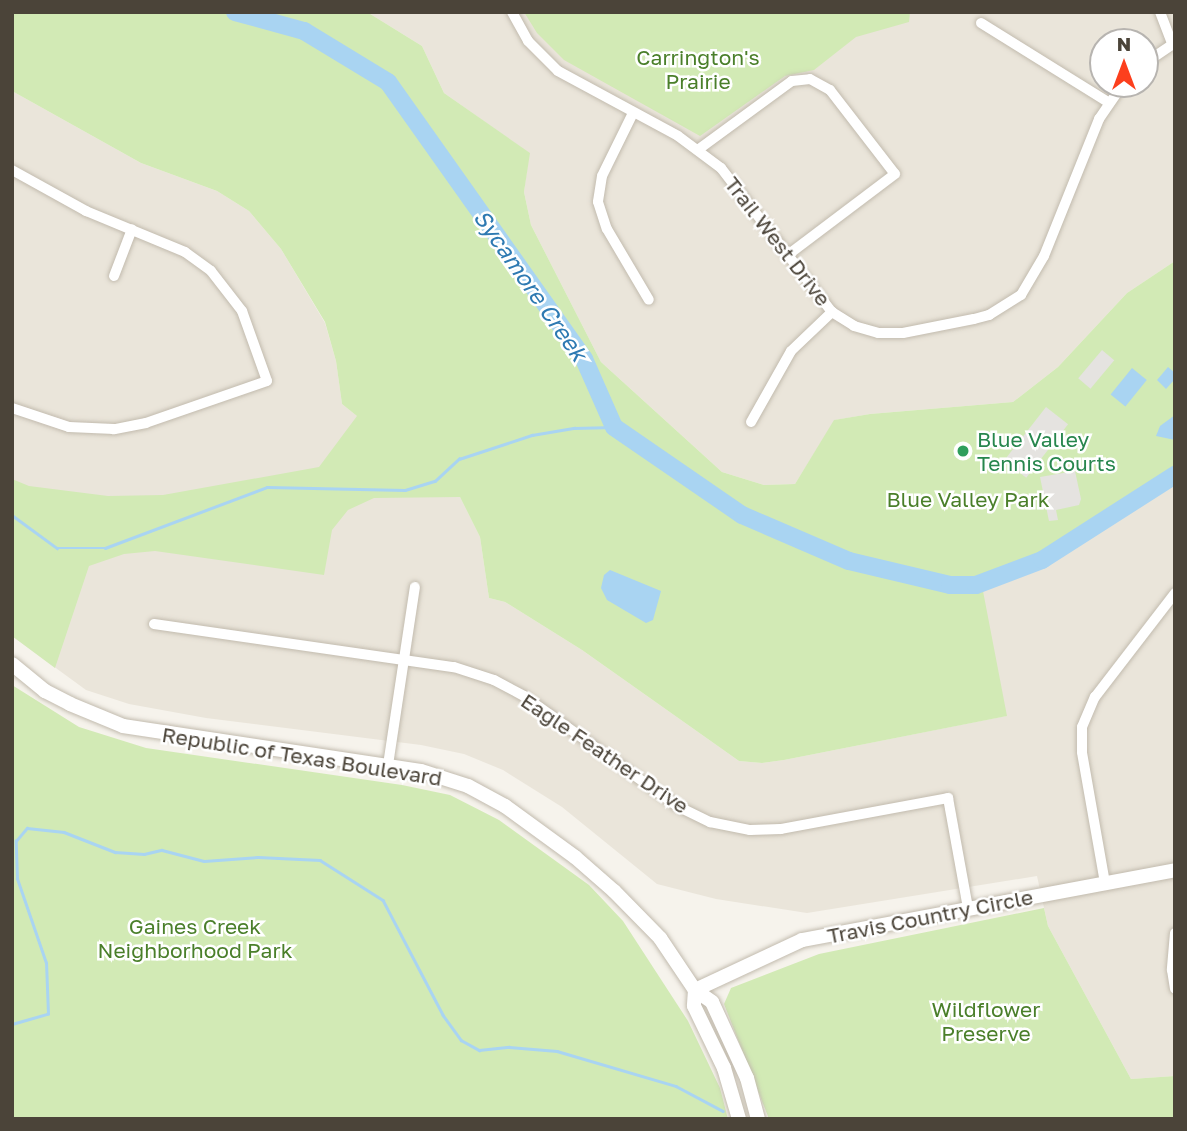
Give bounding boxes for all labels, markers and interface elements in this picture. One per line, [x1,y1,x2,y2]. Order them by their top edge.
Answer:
north arrow [1089,28,1159,98]
text: N [1117,32,1131,55]
park label: Carrington's Prairie [636,44,760,94]
street label: Trail West Drive [720,171,836,311]
water label: Sycamore Creek [469,204,593,366]
place label: Blue Valley Tennis Courts [977,426,1116,476]
marker: Blue Valley Tennis Courts [955,443,971,459]
park label: Blue Valley Park [886,486,1050,512]
street label: Eagle Feather Drive [517,688,693,818]
street label: Republic of Texas Boulevard [160,721,444,791]
street label: Travis Country Circle [825,884,1035,948]
park label: Gaines Creek Neighborhood Park [97,913,293,963]
park label: Wildflower Preserve [932,996,1040,1046]

